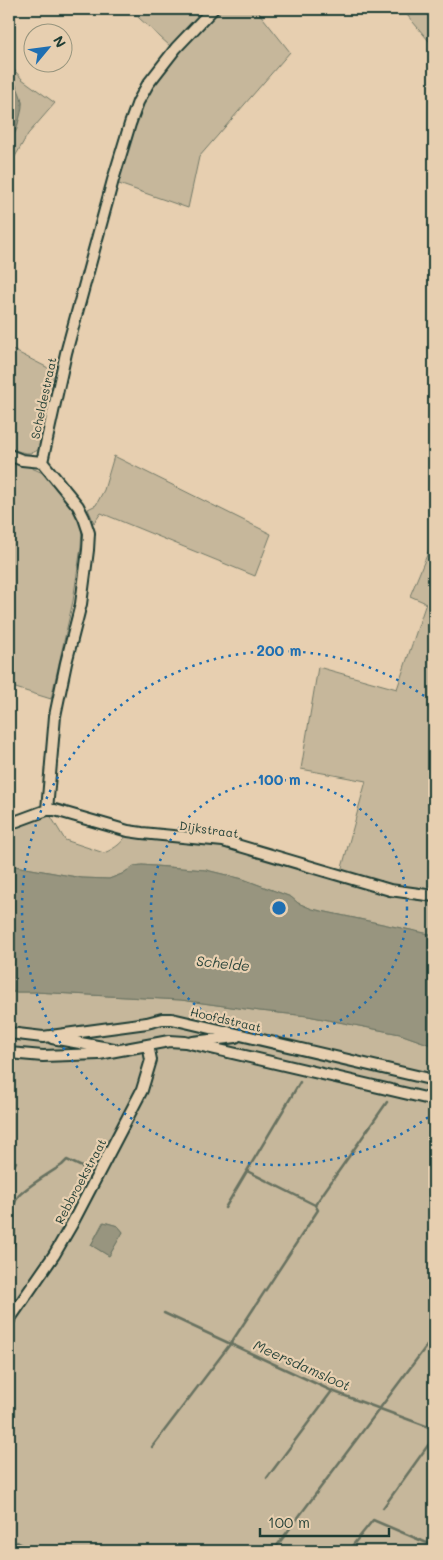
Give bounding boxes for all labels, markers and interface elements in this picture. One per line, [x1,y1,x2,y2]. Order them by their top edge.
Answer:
north arrow [22,22,72,72]
text: N [49,32,71,51]
street label: Scheldestraat [27,356,59,440]
text: 200 m [257,640,302,660]
text: 100 m [257,769,301,789]
street label: Dijkstraat [178,817,240,841]
centre of rings [270,899,288,917]
water label: Schelde [195,951,251,975]
street label: Hoofdstraat [189,1003,263,1035]
street label: Rebbroekstraat [51,1135,109,1227]
water label: Meersdamsloot [251,1335,353,1395]
scale bar [260,1505,389,1537]
text: 100 m [268,1512,310,1532]

